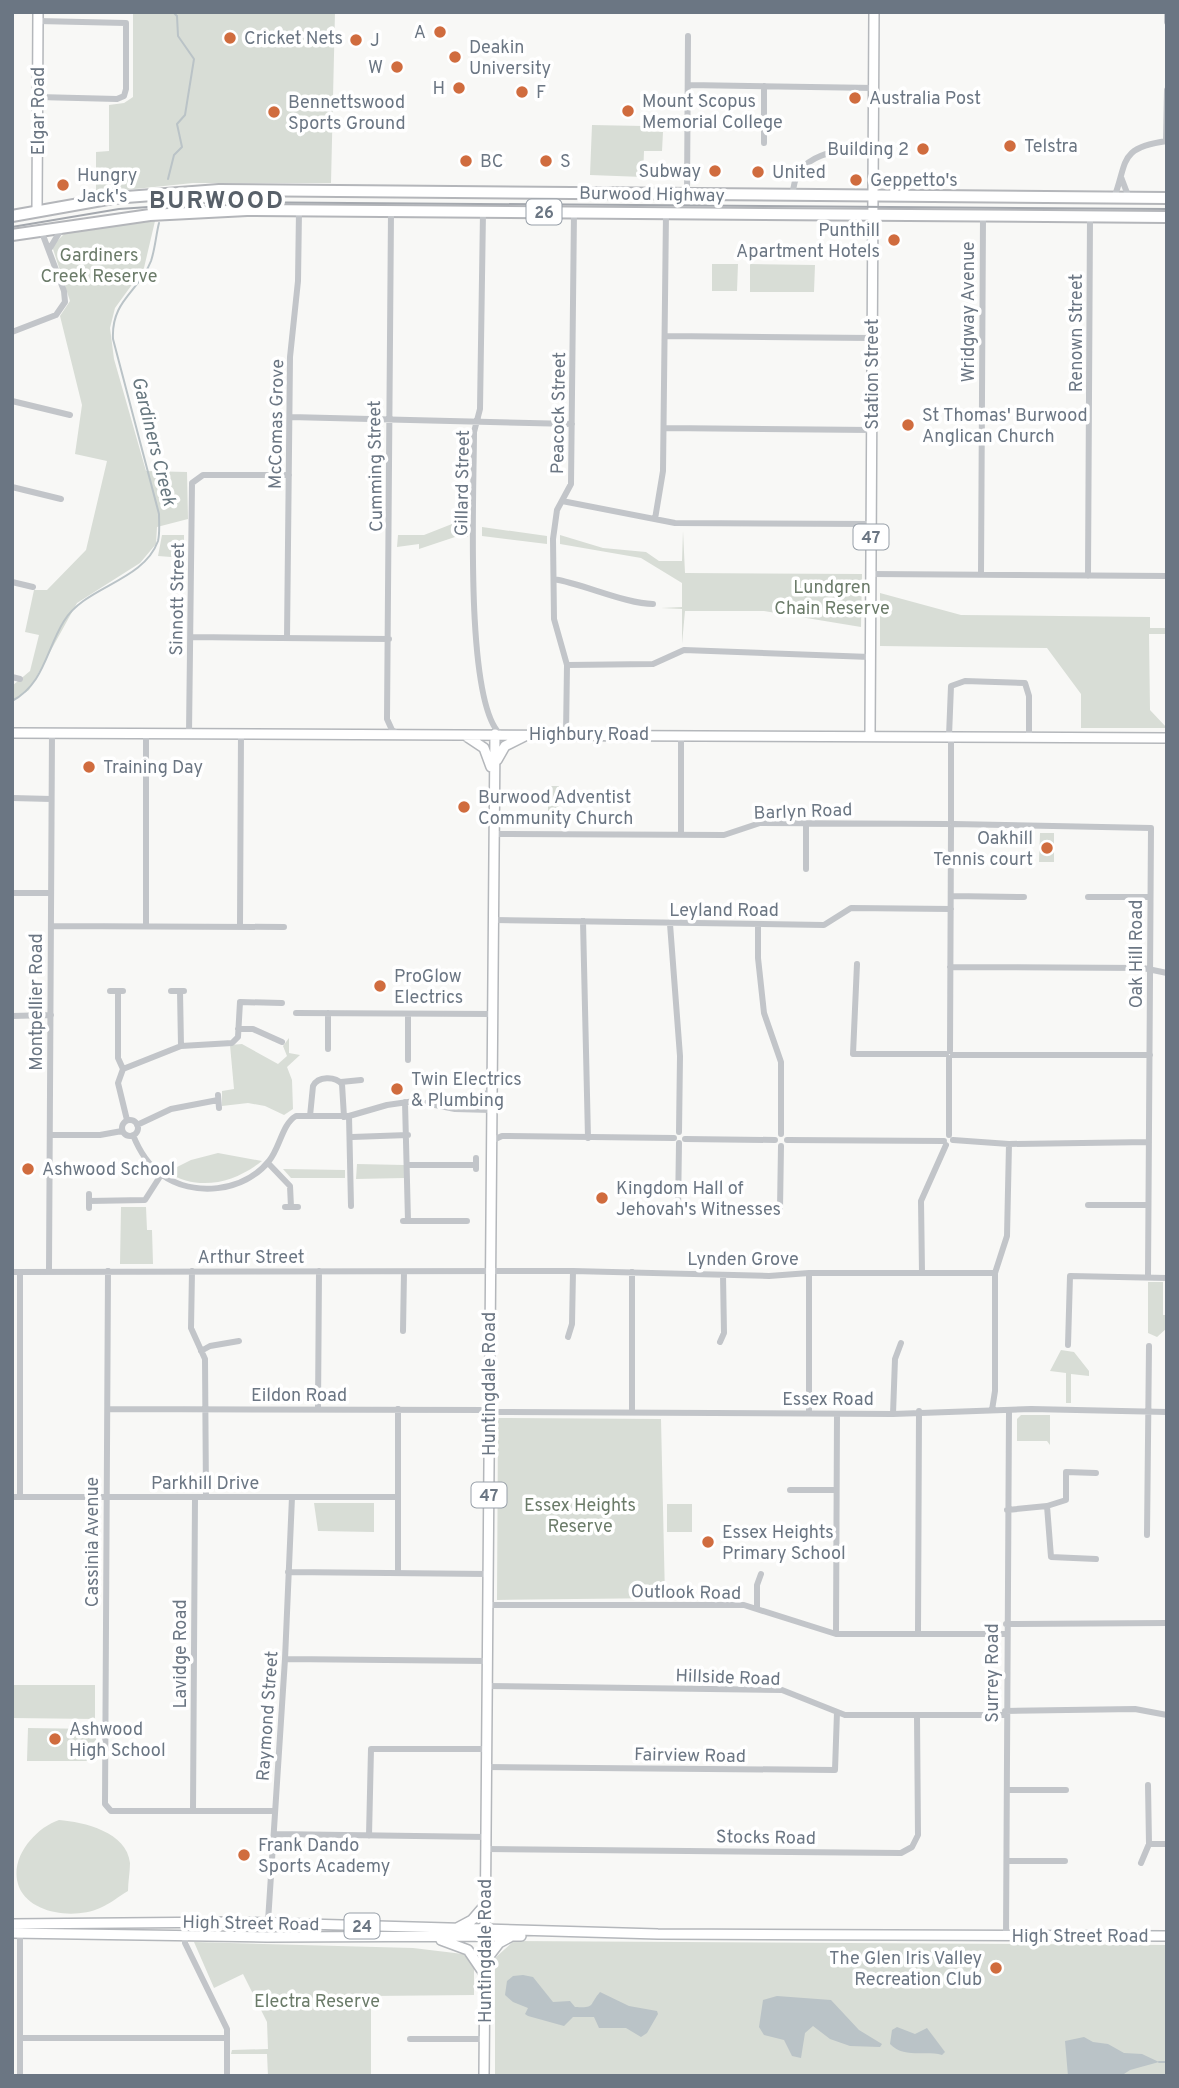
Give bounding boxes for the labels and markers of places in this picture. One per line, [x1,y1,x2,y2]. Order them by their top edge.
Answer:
place label: A [414,22,426,45]
marker: A [432,24,448,40]
place label: Cricket Nets [244,28,343,51]
marker: Cricket Nets [222,30,238,46]
place label: J [370,30,380,53]
marker: J [348,32,364,48]
place label: Deakin University [469,37,551,81]
marker: Deakin University [447,49,463,65]
place label: W [368,57,383,80]
marker: W [389,59,405,75]
place label: H [432,78,445,101]
marker: H [451,80,467,96]
place label: F [536,82,546,105]
marker: F [514,84,530,100]
place label: Australia Post [869,88,981,111]
marker: Australia Post [847,90,863,106]
place label: Mount Scopus Memorial College [642,91,783,135]
place label: Bennettswood Sports Ground [288,92,406,136]
marker: Mount Scopus Memorial College [620,103,636,119]
marker: Bennettswood Sports Ground [266,104,282,120]
place label: Telstra [1024,136,1078,159]
marker: Telstra [1002,138,1018,154]
place label: Building 2 [827,139,909,162]
marker: Building 2 [915,141,931,157]
place label: BC [480,151,503,174]
place label: S [560,151,571,174]
marker: BC [458,153,474,169]
marker: S [538,153,554,169]
place label: Subway [639,161,701,184]
place label: United [772,162,826,185]
marker: Subway [707,163,723,179]
marker: United [750,164,766,180]
place label: Hungry Jack's [77,165,137,209]
place label: Geppetto's [870,170,958,193]
marker: Geppetto's [848,172,864,188]
marker: Hungry Jack's [55,177,71,193]
place label: Punthill Apartment Hotels [736,220,880,264]
marker: Punthill Apartment Hotels [886,232,902,248]
place label: St Thomas' Burwood Anglican Church [922,405,1088,449]
marker: St Thomas' Burwood Anglican Church [900,417,916,433]
place label: Training Day [103,757,203,780]
marker: Training Day [81,759,97,775]
place label: Burwood Adventist Community Church [478,787,633,831]
marker: Burwood Adventist Community Church [456,799,472,815]
place label: Oakhill Tennis court [933,828,1033,872]
marker: Oakhill Tennis court [1039,840,1055,856]
place label: ProGlow Electrics [394,966,463,1010]
marker: ProGlow Electrics [372,978,388,994]
place label: Twin Electrics & Plumbing [411,1069,522,1113]
marker: Twin Electrics & Plumbing [389,1081,405,1097]
place label: Ashwood School [42,1159,175,1182]
marker: Ashwood School [20,1161,36,1177]
place label: Kingdom Hall of Jehovah's Witnesses [616,1178,781,1222]
marker: Kingdom Hall of Jehovah's Witnesses [594,1190,610,1206]
place label: Essex Heights Primary School [722,1522,846,1566]
marker: Essex Heights Primary School [700,1534,716,1550]
place label: Ashwood High School [69,1719,166,1763]
marker: Ashwood High School [47,1731,63,1747]
place label: Frank Dando Sports Academy [258,1835,390,1879]
marker: Frank Dando Sports Academy [236,1847,252,1863]
place label: The Glen Iris Valley Recreation Club [829,1948,982,1992]
marker: The Glen Iris Valley Recreation Club [988,1960,1004,1976]

